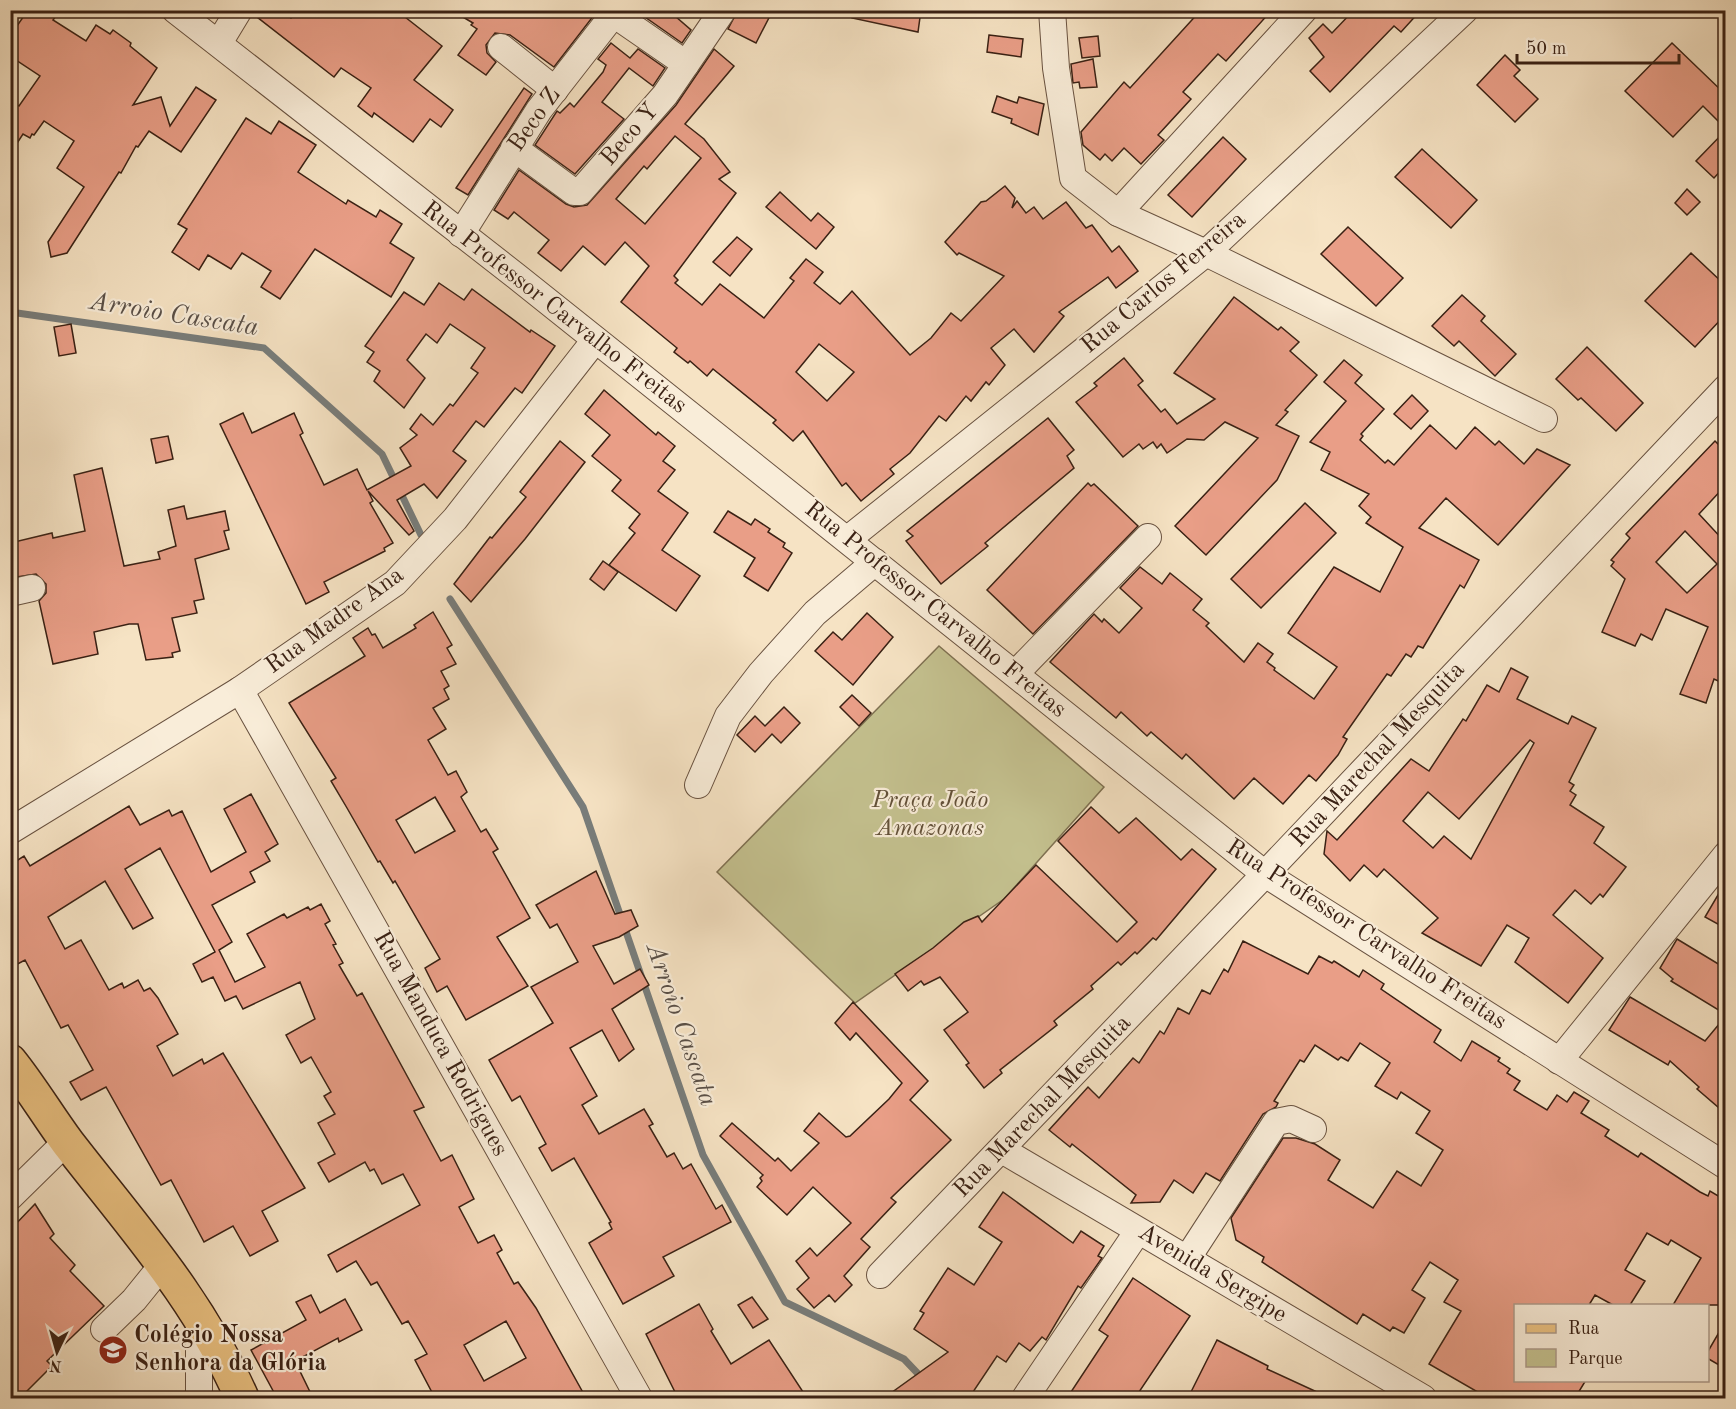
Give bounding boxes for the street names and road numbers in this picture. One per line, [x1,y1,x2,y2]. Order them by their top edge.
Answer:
street label: Beco Z [504,83,566,157]
street label: Beco Y [597,99,663,171]
street label: Rua Professor Carvalho Freitas [417,197,691,419]
street label: Rua Carlos Ferreira [1077,207,1251,359]
street label: Rua Professor Carvalho Freitas [800,497,1070,723]
street label: Rua Madre Ana [262,563,408,679]
street label: Rua Marechal Mesquita [1286,658,1470,852]
street label: Rua Professor Carvalho Freitas [1222,835,1510,1035]
street label: Rua Manduca Rodrigues [368,928,512,1160]
street label: Rua Marechal Mesquita [950,1011,1136,1203]
street label: Avenida Sergipe [1134,1220,1290,1328]

